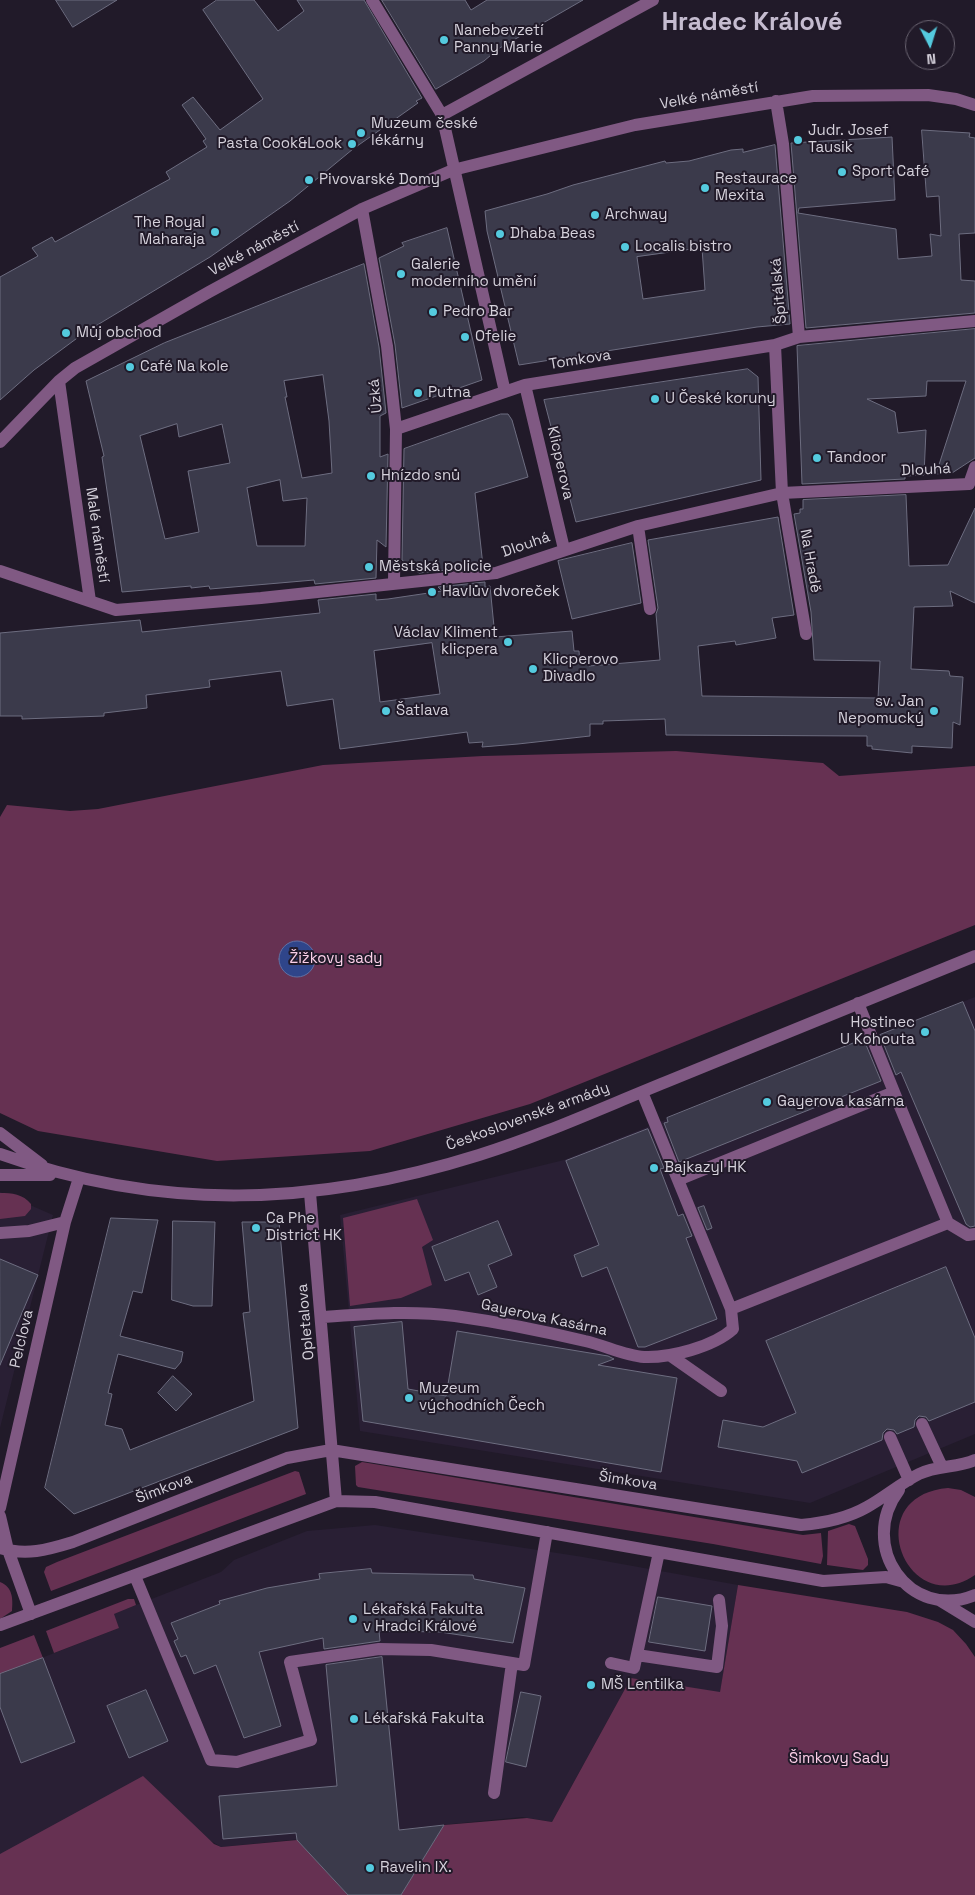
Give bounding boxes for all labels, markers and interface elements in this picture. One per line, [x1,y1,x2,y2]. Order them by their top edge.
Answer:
district label: Hradec Králové [662,8,842,38]
north arrow [905,20,955,70]
place label: Nanebevzetí Panny Marie [454,22,544,57]
marker: Nanebevzetí Panny Marie [438,34,450,46]
text: N [926,50,937,68]
street label: Velké náměstí [658,78,760,114]
place label: Muzeum české lékárny [371,115,478,150]
place label: Judr. Josef Tausik [808,122,889,157]
marker: Muzeum české lékárny [355,127,367,139]
marker: Judr. Josef Tausik [792,134,804,146]
place label: Pasta Cook&Look [217,135,342,153]
marker: Pasta Cook&Look [346,138,358,150]
place label: Sport Café [852,163,929,181]
marker: Sport Café [836,166,848,178]
place label: Restaurace Mexita [715,170,797,205]
place label: Pivovarské Domy [319,171,440,189]
marker: Pivovarské Domy [303,174,315,186]
marker: Restaurace Mexita [699,182,711,194]
place label: Archway [605,206,667,224]
marker: Archway [589,209,601,221]
place label: The Royal Maharaja [134,214,205,249]
street label: Velké náměstí [206,218,302,280]
place label: Dhaba Beas [510,225,595,243]
marker: The Royal Maharaja [209,226,221,238]
marker: Dhaba Beas [494,228,506,240]
place label: Localis bistro [635,238,732,256]
marker: Localis bistro [619,241,631,253]
place label: Galerie moderního umění [411,256,536,291]
street label: Špitálská [767,257,791,325]
marker: Galerie moderního umění [395,268,407,280]
place label: Pedro Bar [443,303,513,321]
marker: Pedro Bar [427,306,439,318]
place label: Můj obchod [76,324,162,342]
marker: Můj obchod [60,327,72,339]
place label: Ofelie [475,328,516,346]
marker: Ofelie [459,331,471,343]
street label: Tomkova [548,346,612,374]
place label: Café Na kole [140,358,229,376]
marker: Café Na kole [124,361,136,373]
street label: Úzká [365,378,387,414]
place label: Putna [428,384,471,402]
marker: Putna [412,387,424,399]
place label: U České koruny [665,390,776,408]
marker: U České koruny [649,393,661,405]
street label: Klicperova [543,425,577,501]
place label: Tandoor [827,449,886,467]
marker: Tandoor [811,452,823,464]
street label: Dlouhá [901,460,951,480]
place label: Hnízdo snů [381,467,460,485]
marker: Hnízdo snů [365,470,377,482]
street label: Malé náměstí [81,486,113,584]
street label: Dlouhá [499,528,553,562]
street label: Na Hradě [796,528,824,594]
place label: Městská policie [379,558,492,576]
marker: Městská policie [363,561,375,573]
place label: Havlův dvoreček [442,583,560,601]
marker: Havlův dvoreček [426,586,438,598]
place label: Václav Kliment klicpera [394,624,498,659]
marker: Václav Kliment klicpera [502,636,514,648]
place label: Klicperovo Divadlo [543,651,618,686]
marker: Klicperovo Divadlo [527,663,539,675]
place label: sv. Jan Nepomucký [838,693,924,728]
place label: Šatlava [396,702,449,720]
marker: Šatlava [380,705,392,717]
marker: sv. Jan Nepomucký [928,705,940,717]
park label: Žižkovy sady [289,950,383,968]
place label: Hostinec U Kohouta [840,1014,915,1049]
marker: Hostinec U Kohouta [919,1026,931,1038]
street label: Československé armády [444,1079,612,1155]
place label: Gayerova kasárna [777,1093,904,1111]
marker: Gayerova kasárna [761,1096,773,1108]
place label: Bajkazyl HK [664,1159,746,1177]
marker: Bajkazyl HK [648,1162,660,1174]
place label: Ca Phe District HK [266,1210,342,1245]
marker: Ca Phe District HK [250,1222,262,1234]
street label: Opletalova [294,1283,318,1361]
street label: Gayerova Kasárna [479,1296,609,1340]
street label: Pelclova [7,1308,37,1370]
place label: Muzeum východních Čech [419,1380,545,1415]
marker: Muzeum východních Čech [403,1392,415,1404]
street label: Šimkova [598,1468,658,1494]
street label: Šimkova [133,1470,195,1508]
place label: Lékařská Fakulta v Hradci Králové [363,1601,483,1636]
marker: Lékařská Fakulta v Hradci Králové [347,1613,359,1625]
place label: MŠ Lentilka [601,1676,684,1694]
marker: MŠ Lentilka [585,1679,597,1691]
place label: Lékařská Fakulta [364,1710,484,1728]
marker: Lékařská Fakulta [348,1713,360,1725]
park label: Šimkovy Sady [789,1750,889,1768]
place label: Ravelin IX. [380,1859,452,1877]
marker: Ravelin IX. [364,1862,376,1874]

